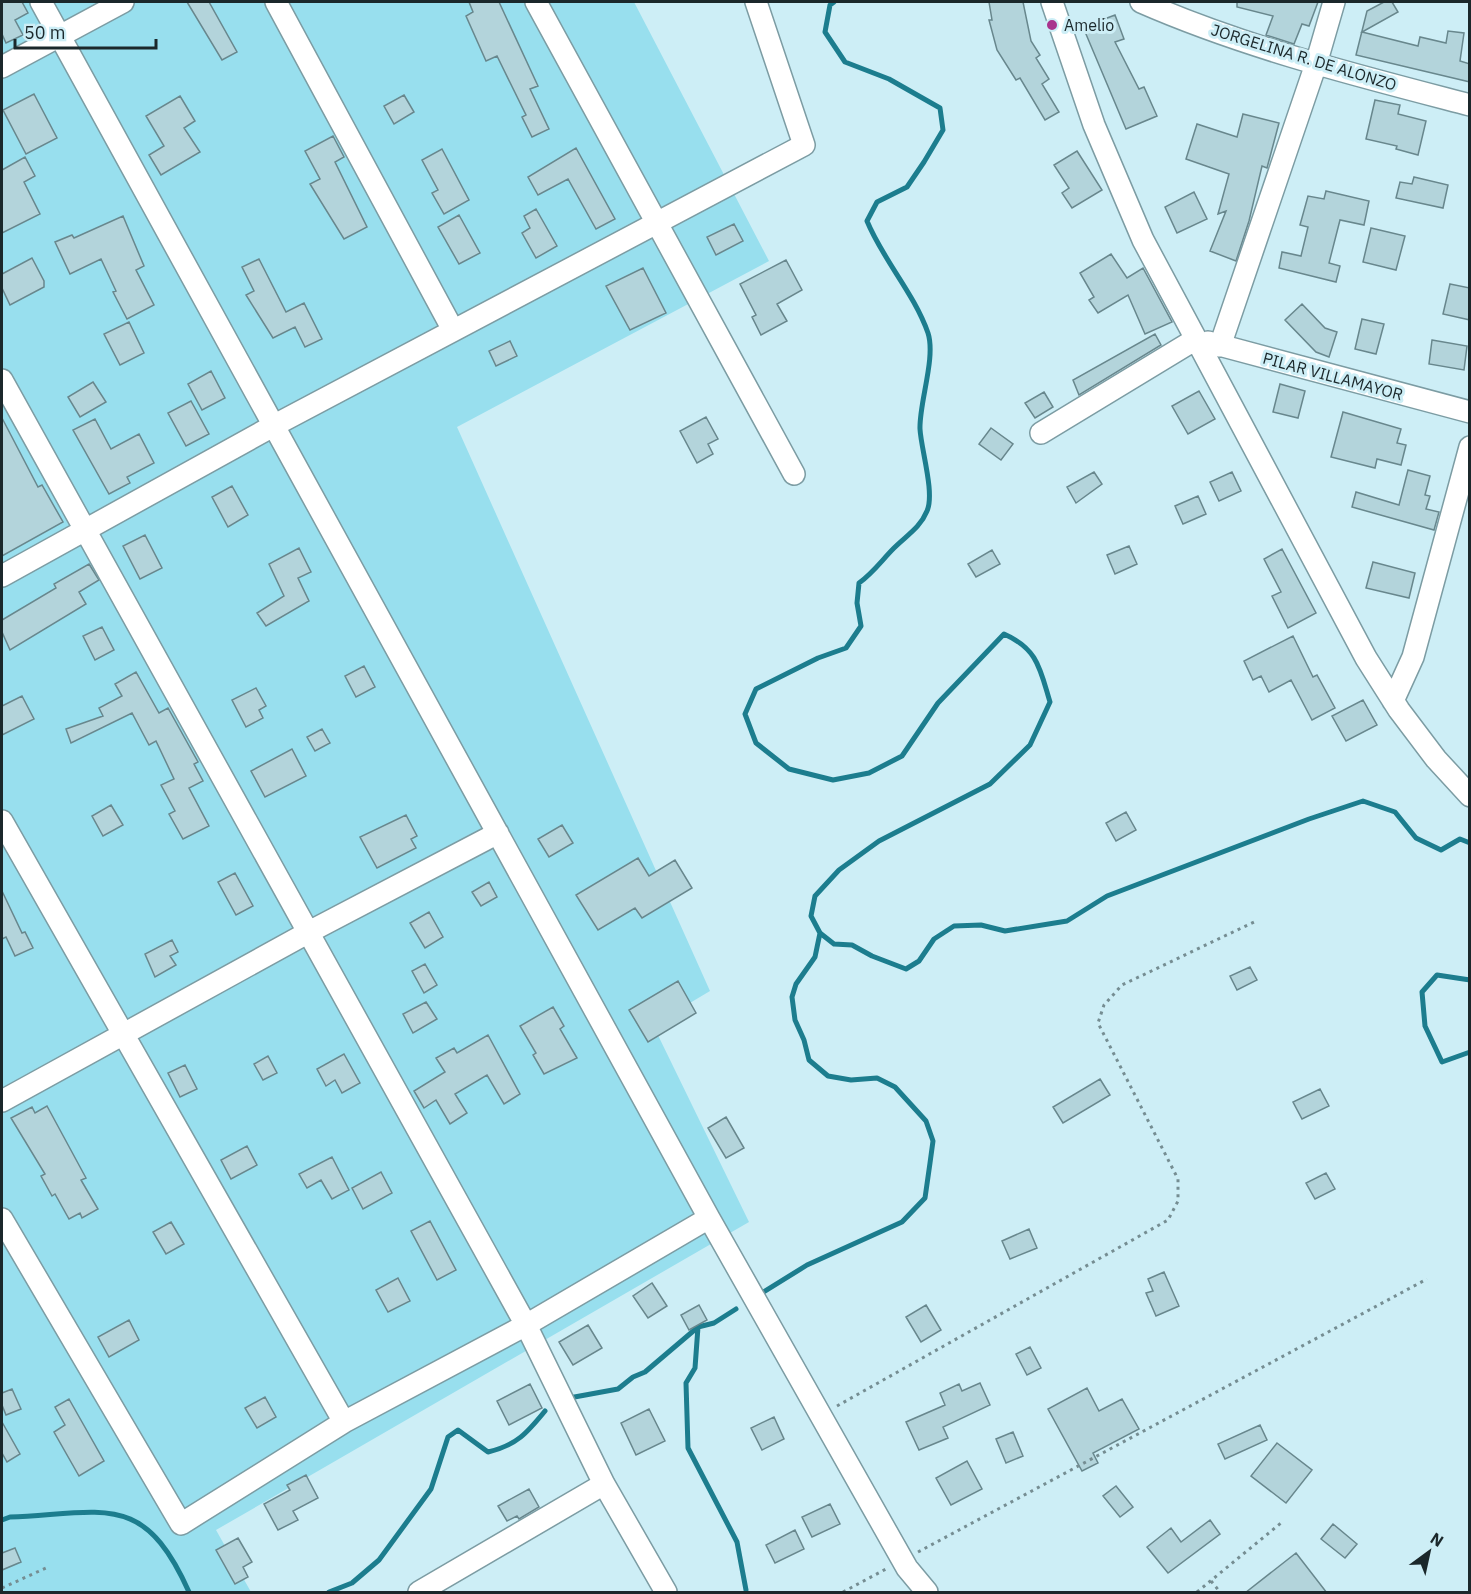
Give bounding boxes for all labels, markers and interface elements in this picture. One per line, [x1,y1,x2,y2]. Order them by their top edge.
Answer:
scale bar [15,12,156,50]
place label: Amelio [1064,15,1114,35]
marker: Amelio [1045,18,1059,32]
street label: JORGELINA R. DE ALONZO [1209,19,1399,95]
text: 50 m [24,21,66,44]
street label: PILAR VILLAMAYOR [1261,348,1405,404]
north arrow [1399,1522,1459,1582]
text: N [1427,1528,1447,1551]

